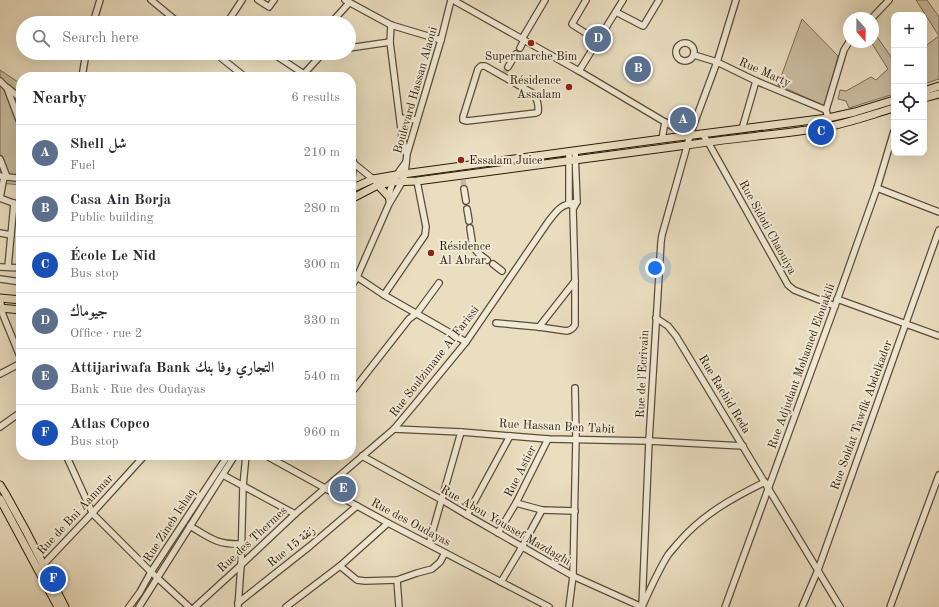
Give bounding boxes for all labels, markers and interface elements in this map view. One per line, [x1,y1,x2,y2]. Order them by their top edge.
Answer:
north arrow [843,12,879,48]
map controls [891,12,927,156]
button: + [891,12,927,48]
search box [16,16,356,60]
pin: D [585,24,611,54]
street label: Boulevard Hassan Alaoui [392,25,440,155]
icon: search [30,27,52,49]
text: Search here [62,31,139,46]
marker: Supermarche Bim [526,38,536,48]
button: − [891,48,927,84]
place label: Supermarche Bim [485,51,578,63]
pin: B [625,54,651,84]
street label: Rue Marty [737,56,793,90]
place label: Résidence Assalam [509,75,561,101]
marker: Résidence Assalam [564,82,574,92]
button: locate [891,84,927,120]
text: Nearby [32,90,87,107]
text: 6 results [291,91,340,104]
pin: A [670,105,696,135]
pin: C [808,117,834,147]
button: layers [891,120,927,156]
text: Shell شل [70,137,126,152]
text: A [40,146,50,159]
text: 210 m [303,146,340,159]
marker: Essalam Juice [456,155,466,165]
place label: Essalam Juice [469,155,543,167]
text: Fuel [70,159,95,172]
street label: Rue Sidoti Chaouiya [736,178,798,277]
text: Casa Ain Borja [70,193,171,208]
text: B [40,202,50,215]
text: 280 m [303,202,340,215]
text: Public building [70,211,154,224]
place label: Résidence Al Abrar [439,241,491,267]
marker: Résidence Al Abrar [426,248,436,258]
text: École Le Nid [70,249,156,264]
text: C [41,258,49,271]
text: 300 m [303,258,340,271]
your location [645,258,665,278]
text: Bus stop [70,267,119,280]
street label: Rue Adjudant Mohamed Elouakili [766,282,837,450]
street label: Rue Soulzimane Al Farissi [388,304,482,419]
text: جيوماك [70,305,108,320]
text: D [40,314,50,327]
text: 330 m [303,314,340,327]
text: Office · rue 2 [70,327,142,340]
street label: Rue de l'Ecrivain [635,329,651,419]
street label: Rue Soldat Tawfik Abdelkader [829,339,895,492]
street label: Rue Rachid Reda [696,353,752,436]
text: Attijariwafa Bank التجاري وفا بنك [70,361,274,376]
text: E [41,370,49,383]
text: 540 m [303,370,340,383]
text: Bank · Rue des Oudayas [70,383,206,396]
text: Atlas Copco [70,417,150,432]
street label: Rue Hassan Ben Tabit [498,418,615,436]
text: F [41,426,49,439]
text: 960 m [303,426,340,439]
text: Bus stop [70,435,119,448]
street label: Rue Astier [503,444,539,499]
street label: Rue de Bni Aammar [35,472,116,557]
pin: E [330,474,356,504]
street label: Rue Abou Youssef Mazdaghi [438,484,573,568]
street label: Rue Zineb Ishaq [142,487,198,564]
street label: Rue des Oudayas [369,497,452,549]
street label: Rue des Thermes [216,505,290,575]
street label: Rue 15 زنقة [265,523,318,569]
pin: F [40,564,66,594]

